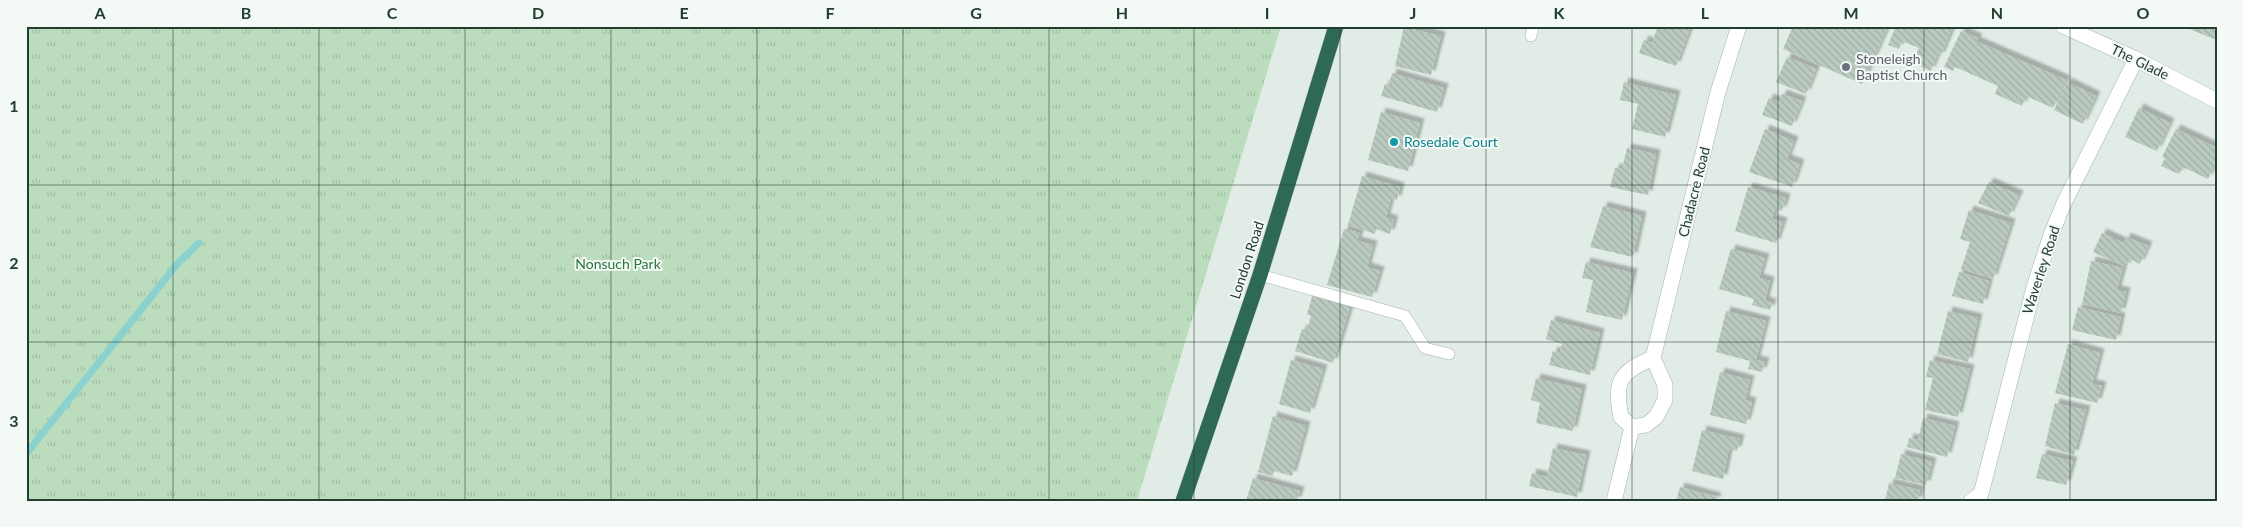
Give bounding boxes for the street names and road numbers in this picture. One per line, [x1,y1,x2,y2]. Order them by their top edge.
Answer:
street label: The Glade [2108,40,2172,83]
street label: Chadacre Road [1674,145,1713,239]
street label: London Road [1226,219,1267,301]
street label: Waverley Road [2018,223,2063,316]

